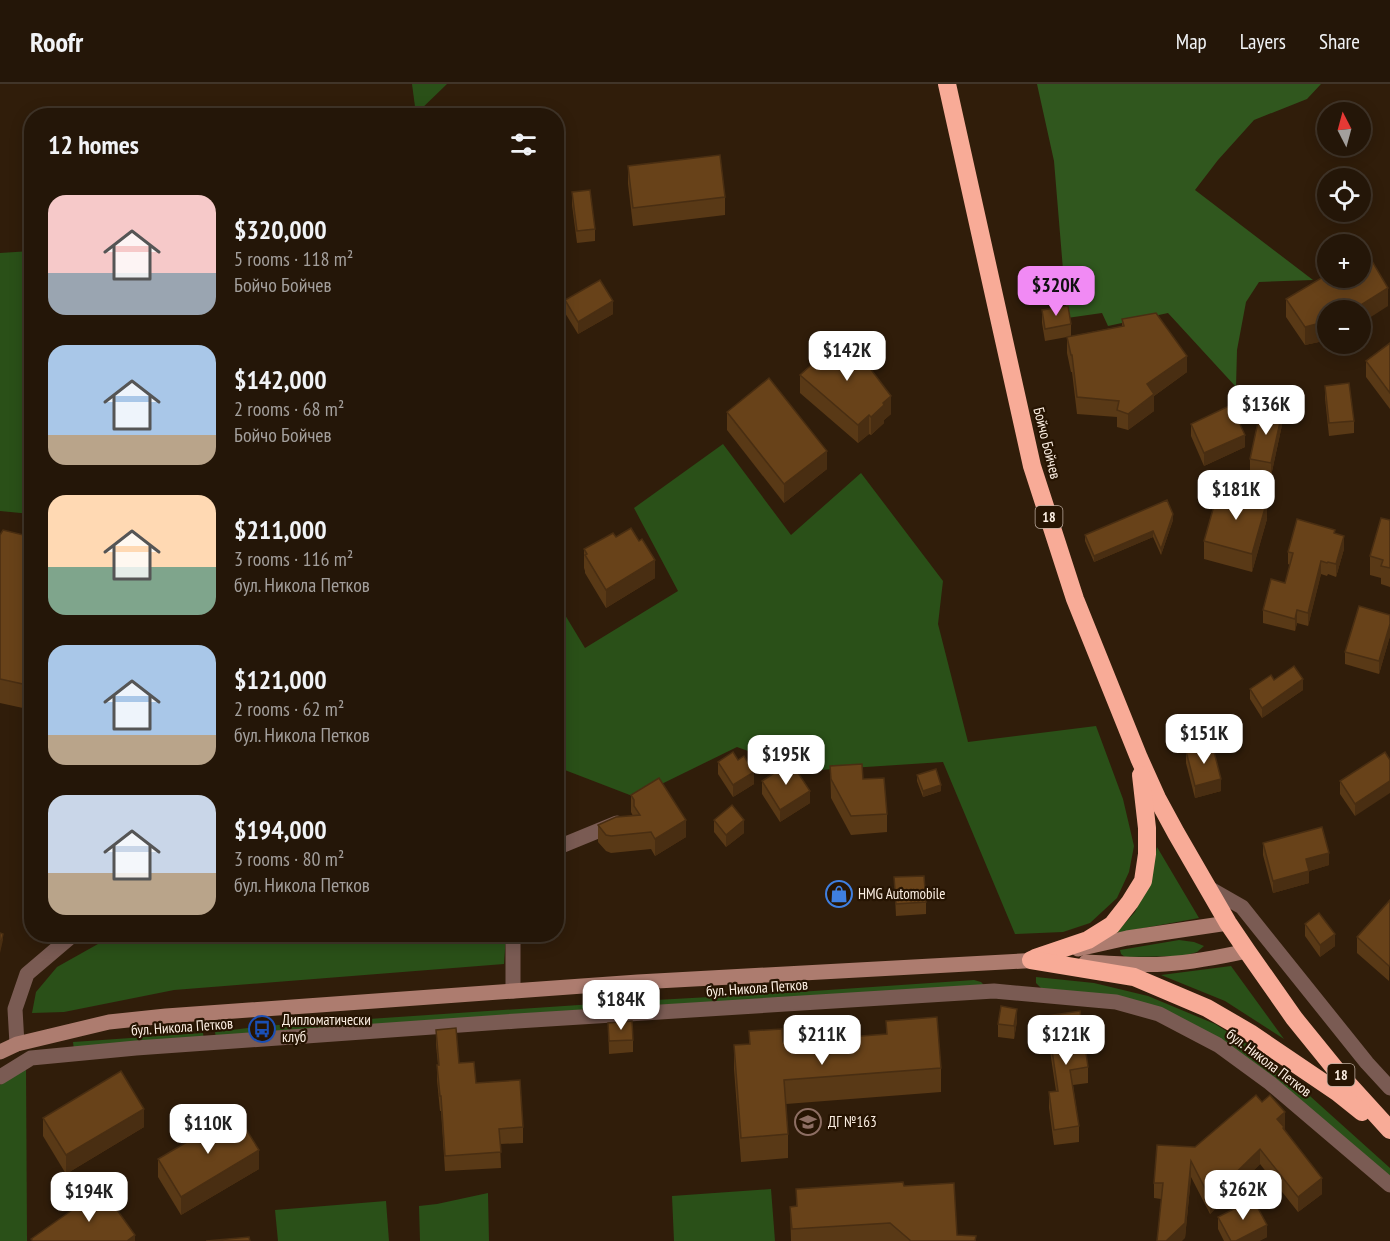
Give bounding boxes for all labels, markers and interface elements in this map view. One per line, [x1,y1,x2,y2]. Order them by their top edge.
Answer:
text: Roofr [30,23,83,60]
text: Map [1176,28,1207,55]
text: Layers [1240,28,1286,55]
text: Share [1319,28,1360,55]
north arrow [1317,102,1371,156]
map controls [1317,102,1371,354]
text: 12 homes [48,128,139,161]
icon: filters [507,128,540,161]
button: locate [1317,168,1371,222]
text: $320,000 [234,213,327,246]
icon: home [96,219,168,291]
button: + [1317,234,1371,288]
text: 5 rooms · 118 m² [234,246,353,272]
pin: $320K [1014,266,1098,317]
text: Бойчо Бойчев [234,272,332,298]
text: $320K [1032,272,1080,298]
button: − [1317,300,1371,354]
pin: $142K [805,331,889,382]
text: $142K [823,337,871,363]
text: $142,000 [234,363,327,396]
icon: home [96,369,168,441]
pin: $136K [1224,385,1308,436]
text: $136K [1242,391,1290,417]
text: 2 rooms · 68 m² [234,396,344,422]
street label: Бойчо Бойчев [1029,405,1066,481]
text: Бойчо Бойчев [234,422,332,448]
pin: $181K [1194,470,1278,521]
text: $181K [1212,476,1260,502]
road number: 18 [1036,506,1062,528]
text: $211,000 [234,513,327,546]
icon: home [96,519,168,591]
text: 3 rooms · 116 m² [234,546,353,572]
text: бул. Никола Петков [234,572,370,598]
text: $121,000 [234,663,327,696]
icon: home [96,669,168,741]
text: 2 rooms · 62 m² [234,696,344,722]
pin: $151K [1162,714,1246,765]
text: $151K [1180,720,1228,746]
text: бул. Никола Петков [234,722,370,748]
pin: $195K [744,735,828,786]
text: $195K [762,741,810,767]
text: $194,000 [234,813,327,846]
icon: home [96,819,168,891]
text: 3 rooms · 80 m² [234,846,344,872]
text: бул. Никола Петков [234,872,370,898]
shop icon: HMG Automobile [824,879,854,909]
place label: HMG Automobile [858,884,946,903]
street label: бул. Никола Петков [705,974,808,1001]
pin: $184K [579,980,663,1031]
text: $184K [597,986,645,1012]
place label: Дипломатически клуб [282,1010,371,1046]
street label: бул. Никола Петков [130,1013,233,1040]
bus stop icon: Дипломатически клуб [247,1014,277,1044]
pin: $211K [780,1015,864,1066]
pin: $121K [1024,1015,1108,1066]
text: $211K [798,1021,846,1047]
text: $121K [1042,1021,1090,1047]
street label: бул. Никола Петков [1223,1024,1316,1101]
road number: 18 [1328,1064,1354,1086]
pin: $110K [166,1104,250,1155]
school or university icon: ДГ №163 [793,1107,823,1137]
text: $110K [184,1110,232,1136]
place label: ДГ №163 [828,1112,877,1131]
pin: $262K [1201,1170,1285,1221]
pin: $194K [47,1172,131,1223]
text: $262K [1219,1176,1267,1202]
text: $194K [65,1178,113,1204]

